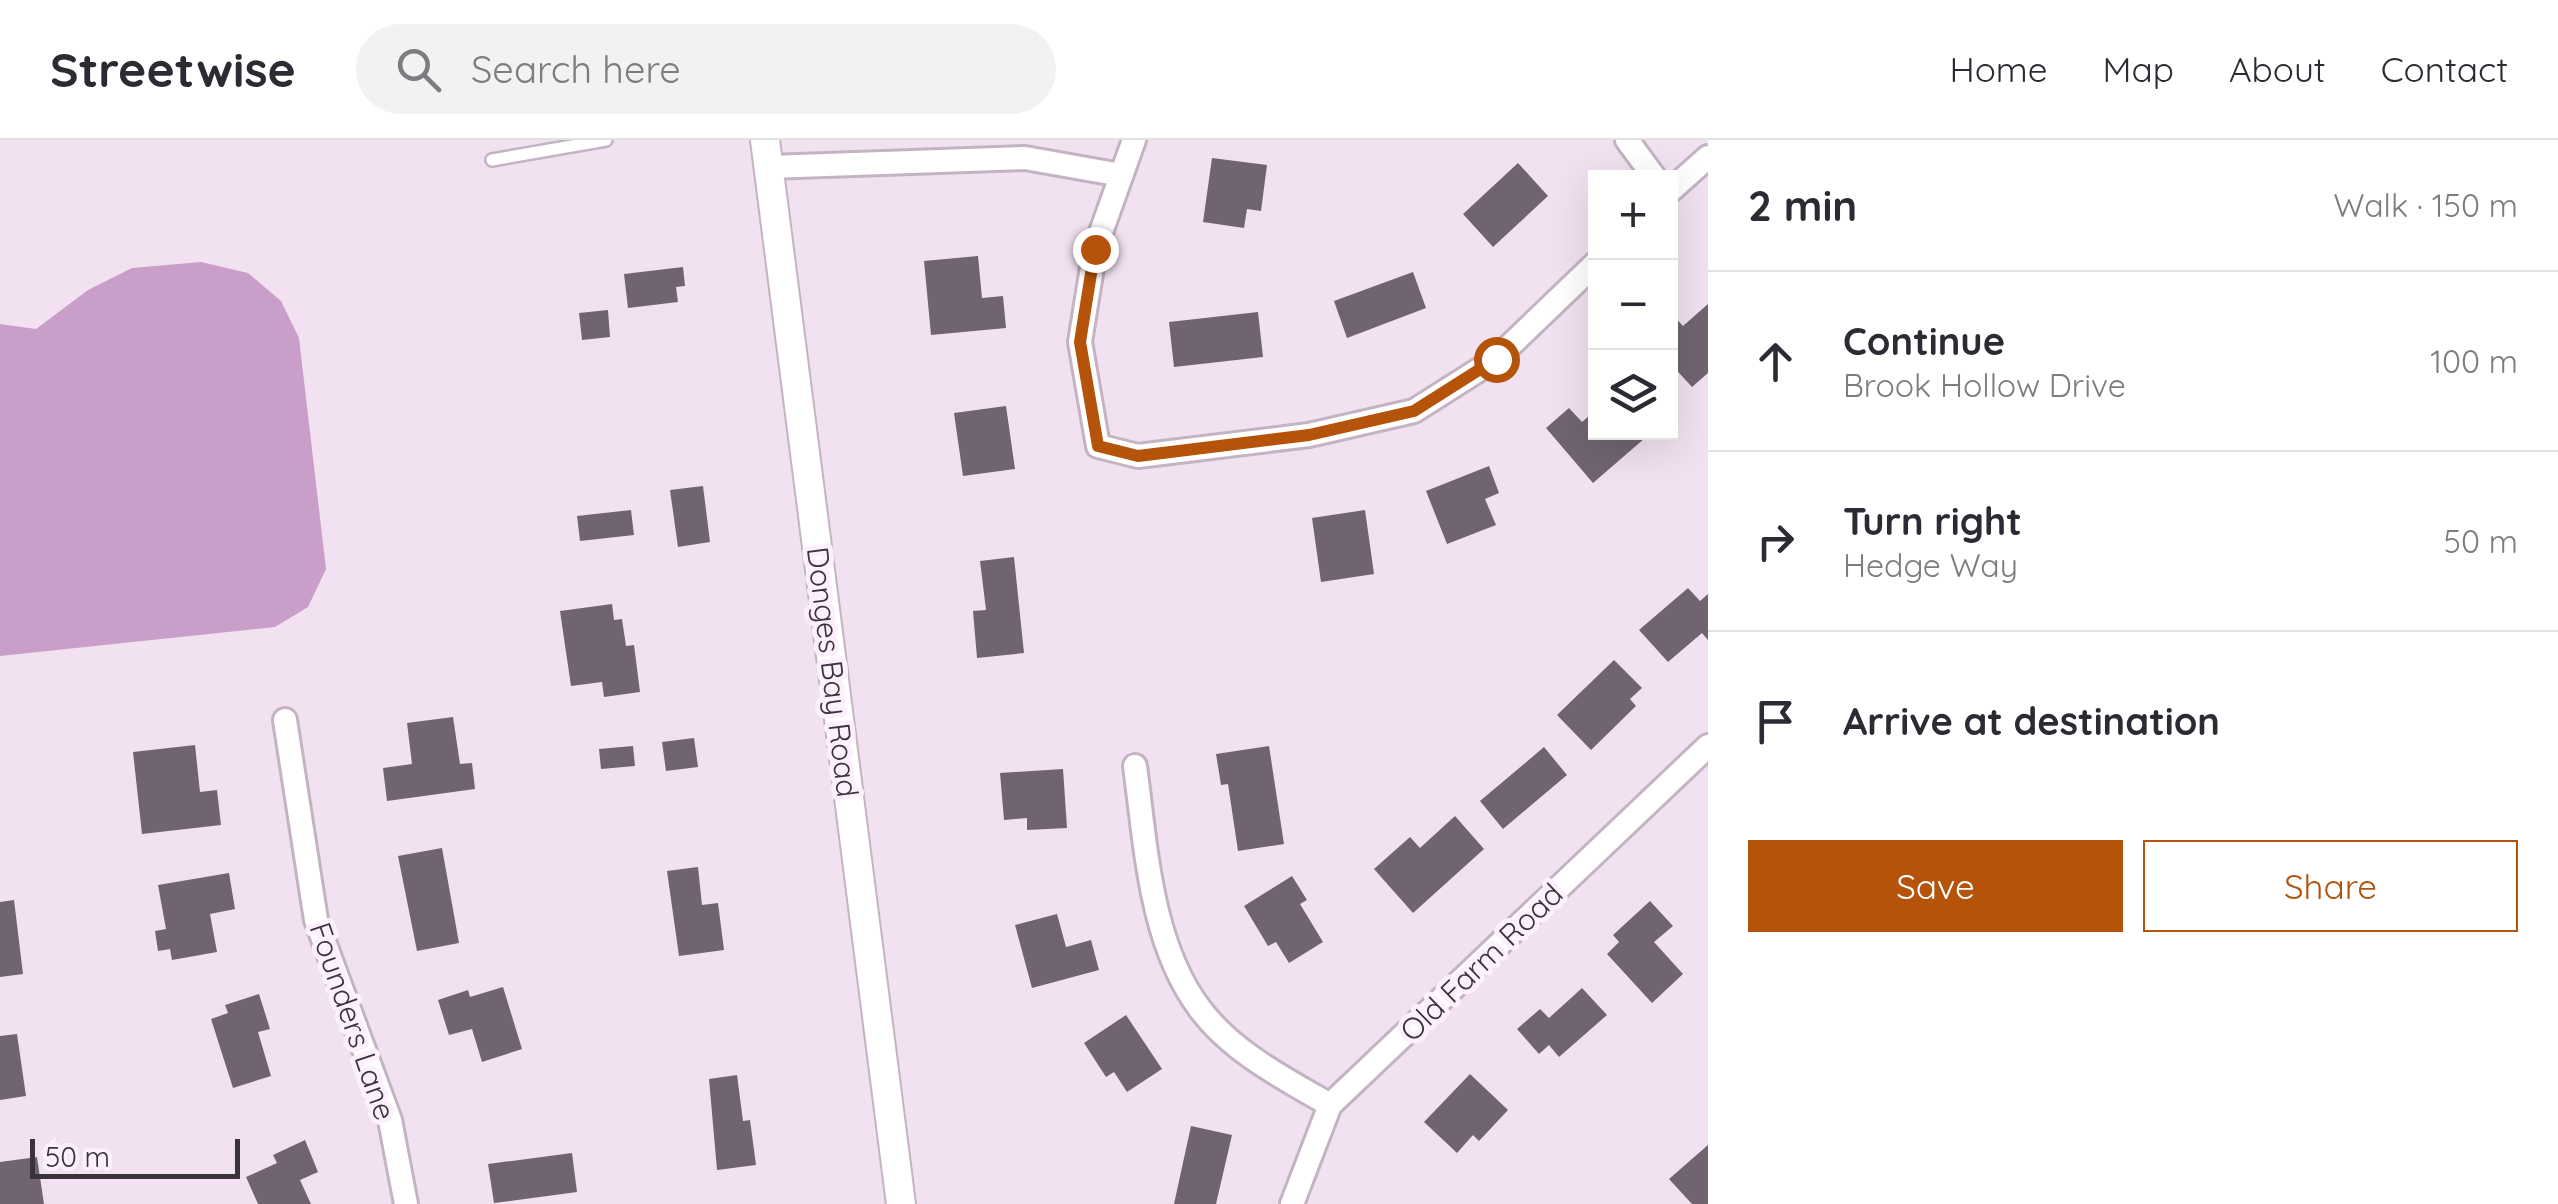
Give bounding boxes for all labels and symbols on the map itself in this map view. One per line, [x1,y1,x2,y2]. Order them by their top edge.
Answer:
route end [1073,227,1119,273]
route start [1474,337,1520,383]
street label: Donges Bay Road [799,545,867,799]
street label: Old Farm Road [1392,875,1570,1049]
street label: Founders Lane [301,917,405,1125]
scale bar [30,1134,240,1178]

